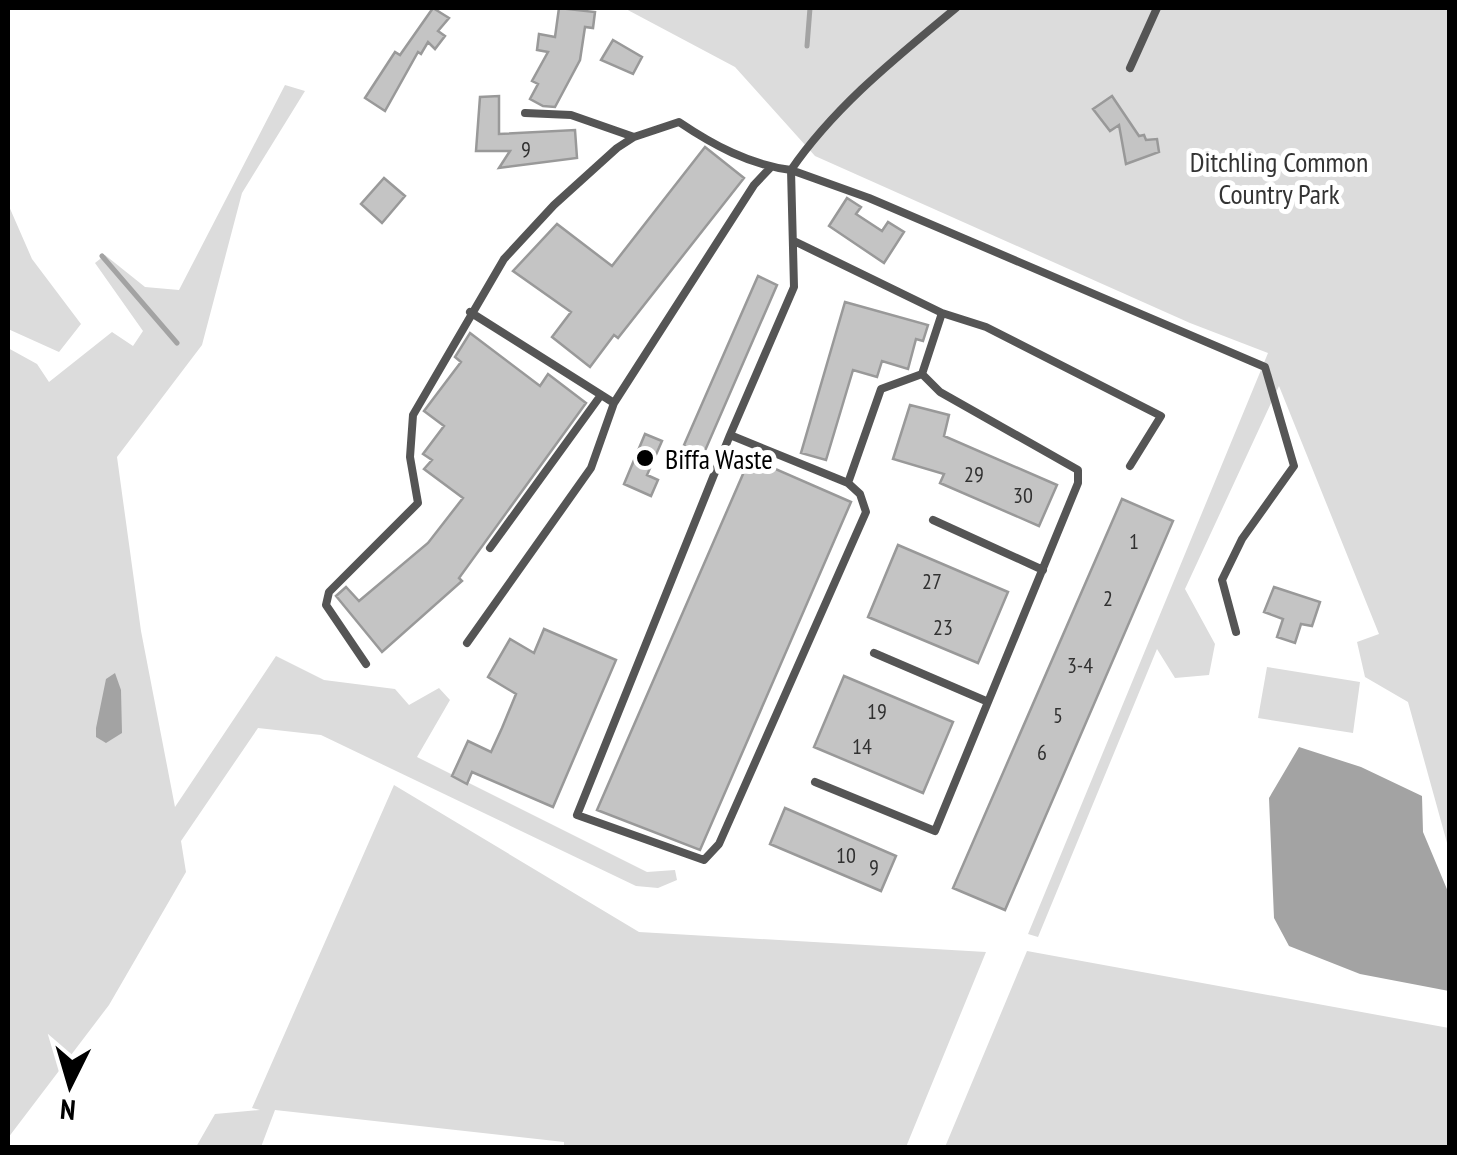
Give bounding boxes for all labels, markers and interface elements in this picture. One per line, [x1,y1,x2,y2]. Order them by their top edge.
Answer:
house number: 9 [521,135,531,163]
park label: Ditchling Common Country Park [1190,143,1368,212]
place label: Biffa Waste [665,440,773,477]
marker: Biffa Waste [634,447,656,469]
house number: 29 [964,460,984,488]
house number: 30 [1013,481,1033,509]
house number: 1 [1129,527,1139,555]
house number: 27 [922,567,942,595]
house number: 2 [1103,584,1113,612]
house number: 23 [933,613,953,641]
house number: 3-4 [1067,651,1093,679]
house number: 19 [867,697,887,725]
house number: 5 [1053,701,1063,729]
house number: 14 [852,732,872,760]
house number: 6 [1037,738,1047,766]
house number: 10 [836,841,856,869]
house number: 9 [869,853,879,881]
north arrow [20,1035,120,1135]
text: N [59,1091,77,1129]

